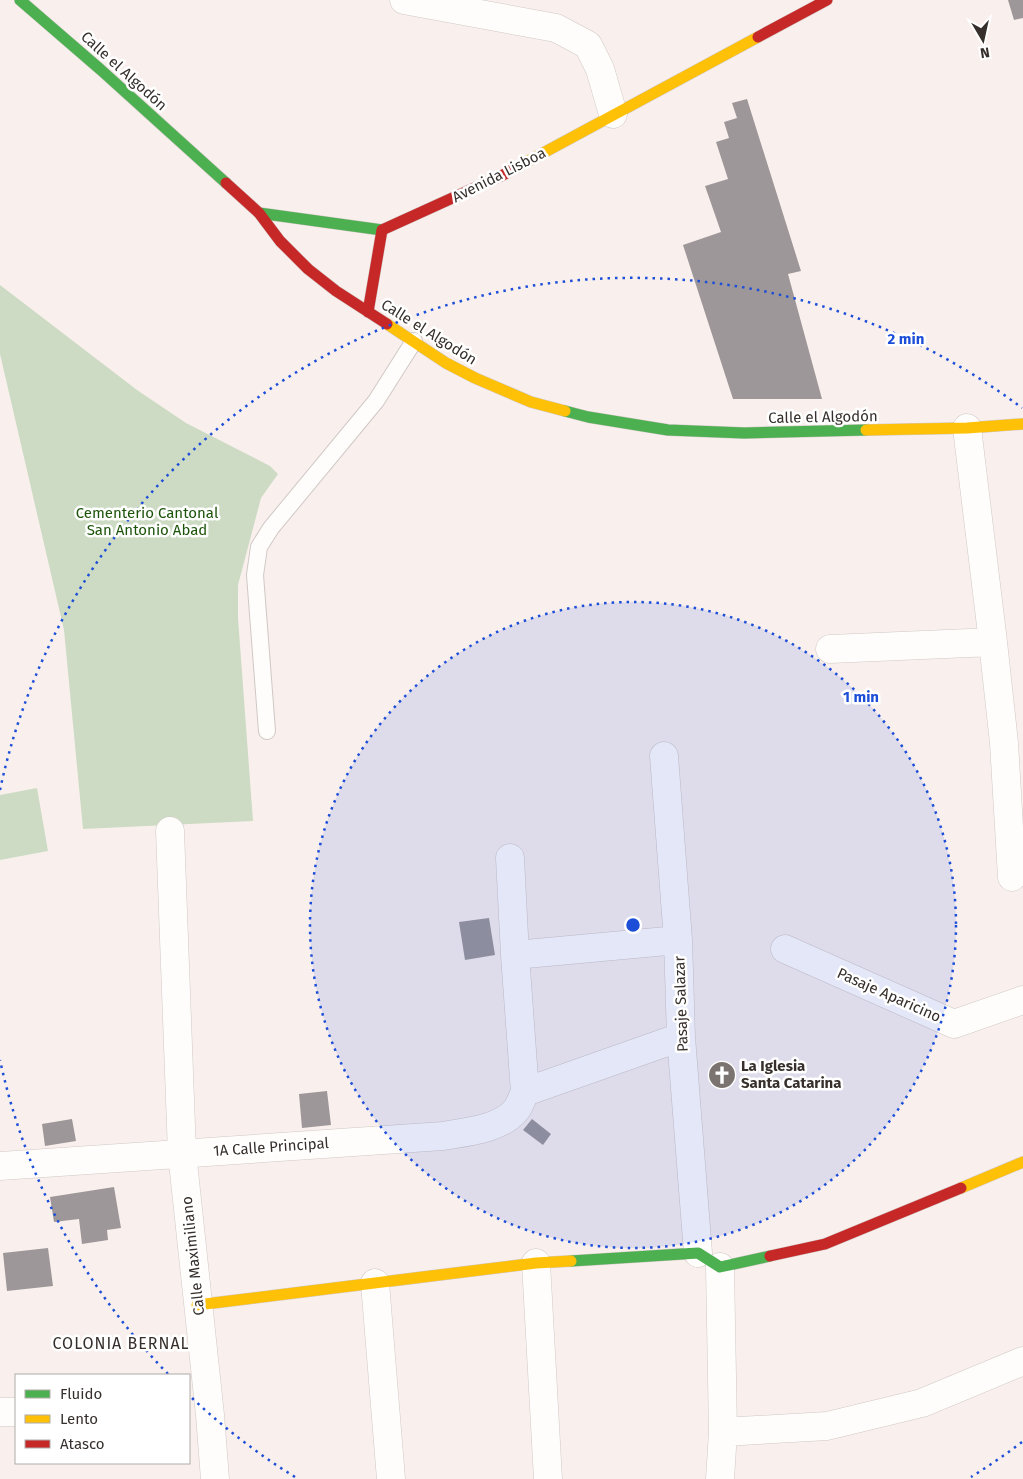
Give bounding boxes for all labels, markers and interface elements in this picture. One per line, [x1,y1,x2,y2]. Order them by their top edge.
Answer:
north arrow [958,15,1008,65]
street label: Calle el Algodón [77,28,171,114]
text: N [979,43,991,61]
street label: Avenida Lisboa [449,144,549,206]
street label: Calle el Algodón [378,295,480,369]
text: 2 min [888,330,924,348]
street label: Calle el Algodón [768,407,878,427]
park label: Cementerio Cantonal San Antonio Abad [76,504,219,539]
text: 1 min [843,688,879,706]
centre of rings [624,916,642,934]
street label: Pasaje Salazar [670,955,692,1052]
street label: Pasaje Aparicino [834,964,944,1026]
place label: La Iglesia Santa Catarina [741,1057,842,1092]
church icon: La Iglesia Santa Catarina [707,1060,737,1090]
street label: 1A Calle Principal [213,1134,330,1160]
street label: Calle Maximiliano [178,1195,208,1317]
district label: COLONIA BERNAL [52,1334,190,1353]
legend [15,1374,190,1464]
text: Fluido [60,1385,102,1403]
text: Lento [60,1410,98,1428]
text: Atasco [60,1435,105,1453]

